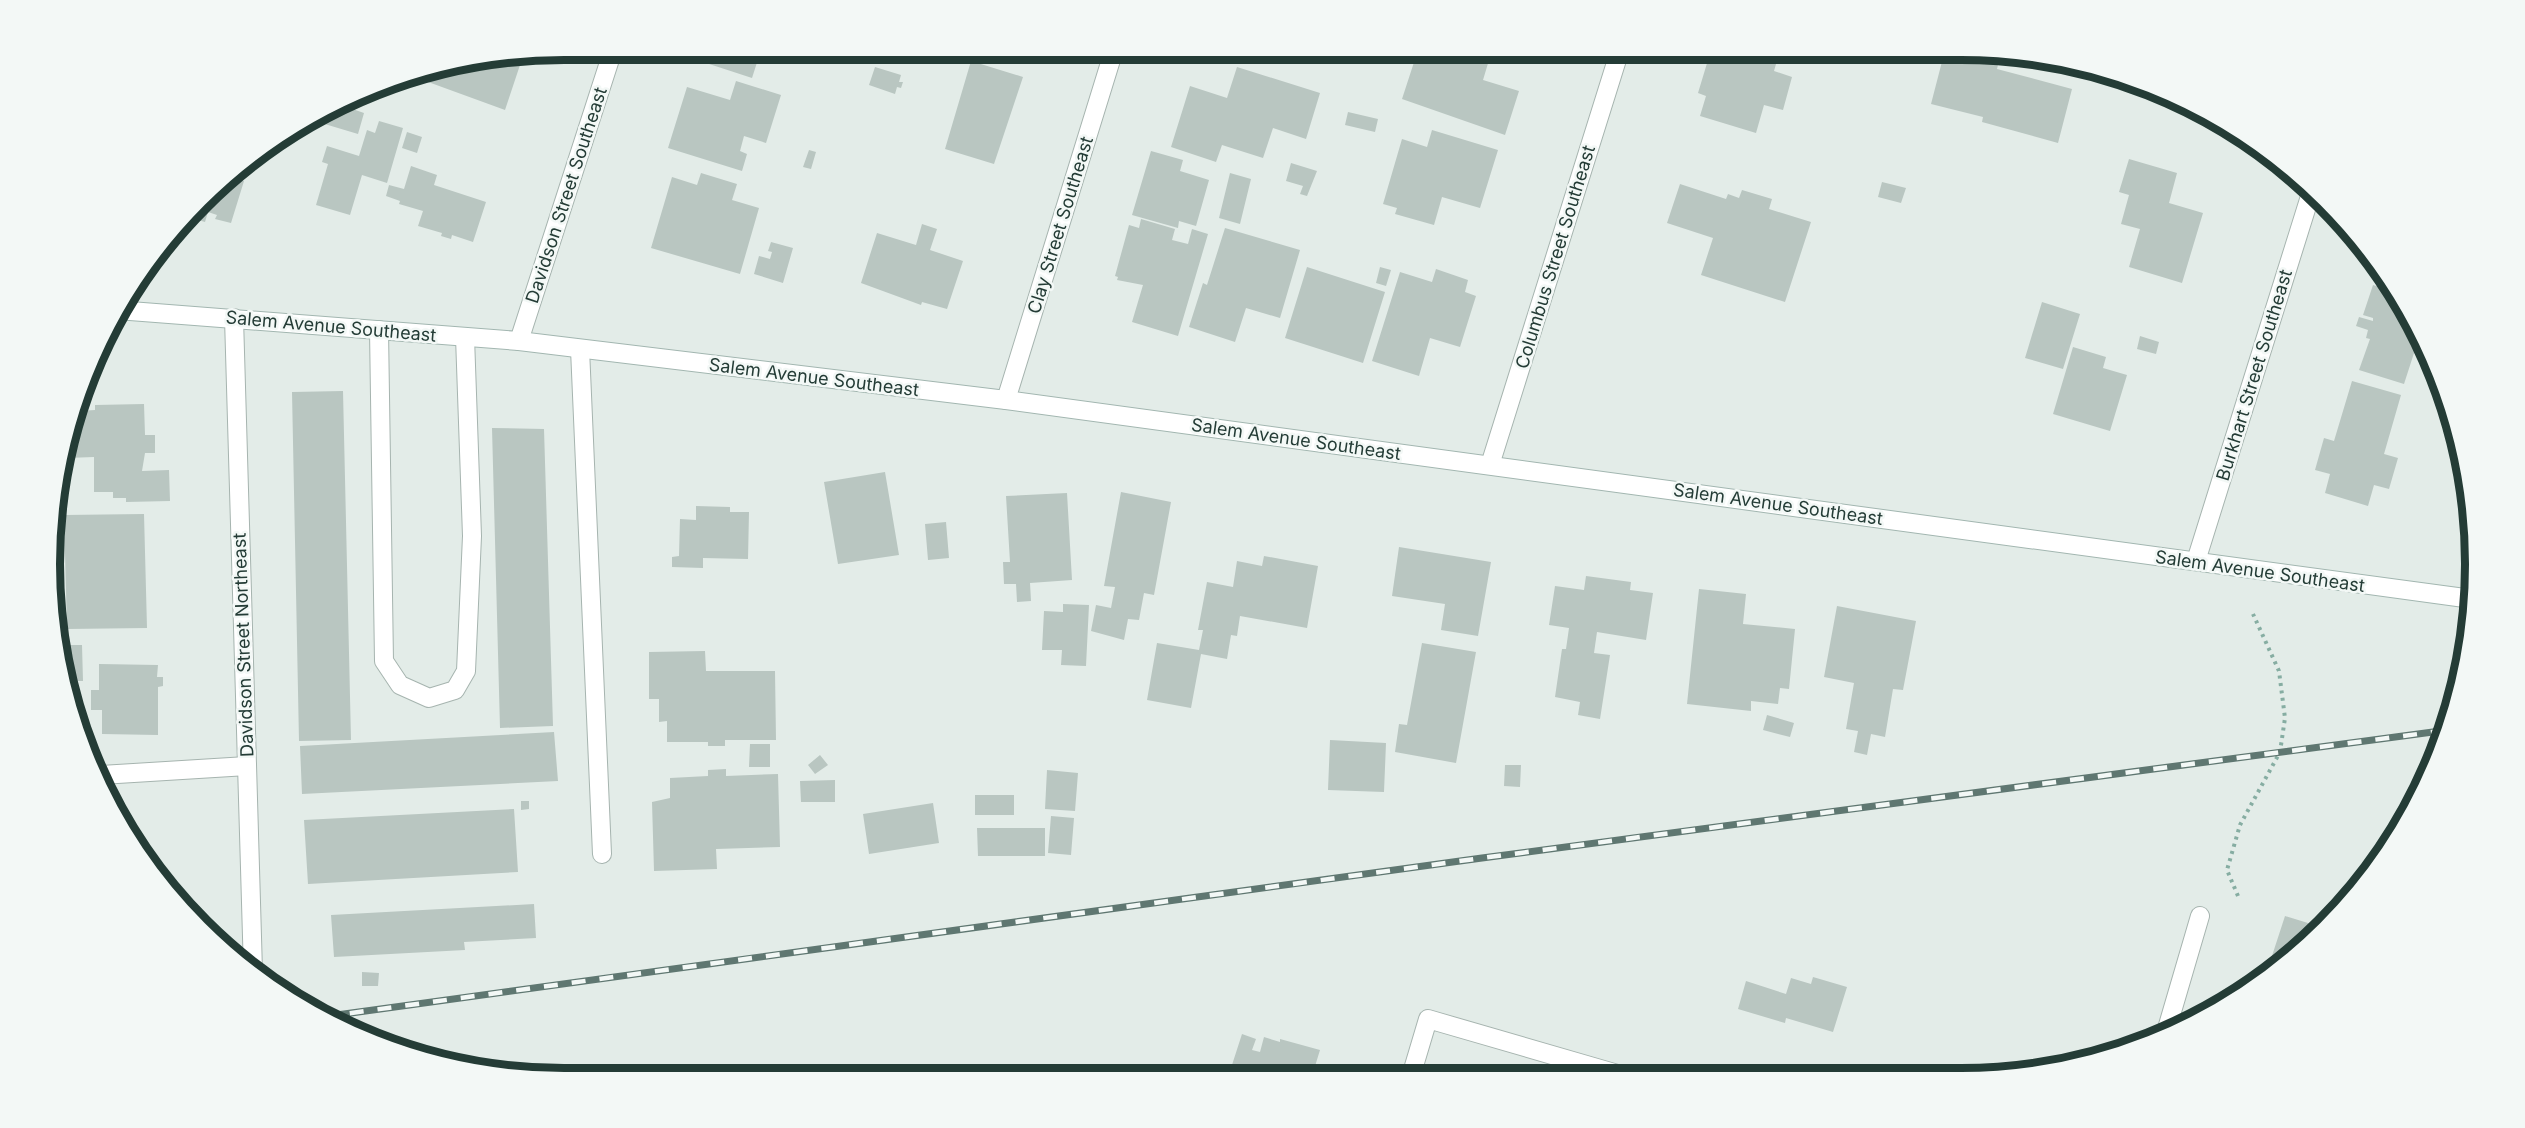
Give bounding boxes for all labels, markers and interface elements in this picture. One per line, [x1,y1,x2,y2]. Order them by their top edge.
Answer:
street label: Davidson Street Southeast [521,84,611,306]
street label: Clay Street Southeast [1023,134,1097,316]
street label: Columbus Street Southeast [1511,143,1599,371]
street label: Burkhart Street Southeast [2212,267,2296,483]
street label: Salem Avenue Southeast [225,306,437,346]
street label: Salem Avenue Southeast [708,354,920,400]
street label: Salem Avenue Southeast [1190,414,1402,464]
street label: Salem Avenue Southeast [1672,479,1884,529]
street label: Davidson Street Northeast [229,532,257,757]
street label: Salem Avenue Southeast [2154,546,2366,596]

